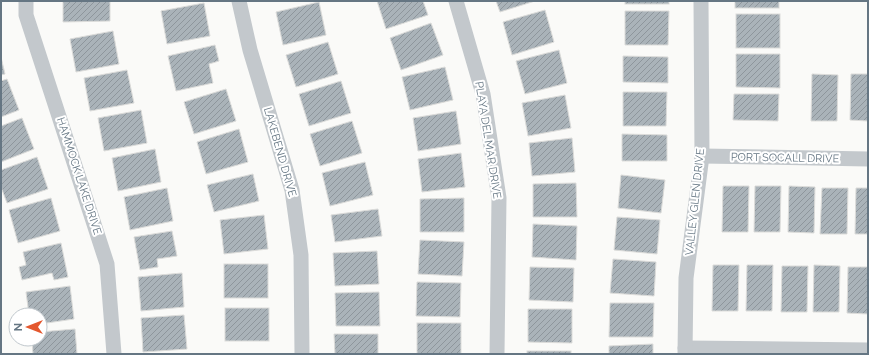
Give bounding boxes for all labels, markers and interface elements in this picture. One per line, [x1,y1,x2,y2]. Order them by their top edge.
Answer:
street label: PLAYA DEL MAR DRIVE [472,80,504,200]
street label: LAKEBEND DRIVE [261,106,299,199]
street label: HAMMOCK LAKE DRIVE [54,116,104,237]
street label: VALLEY GLEN DRIVE [683,148,707,256]
street label: PORT SOCALL DRIVE [731,151,840,165]
north arrow [8,307,48,347]
text: N [12,323,25,331]

